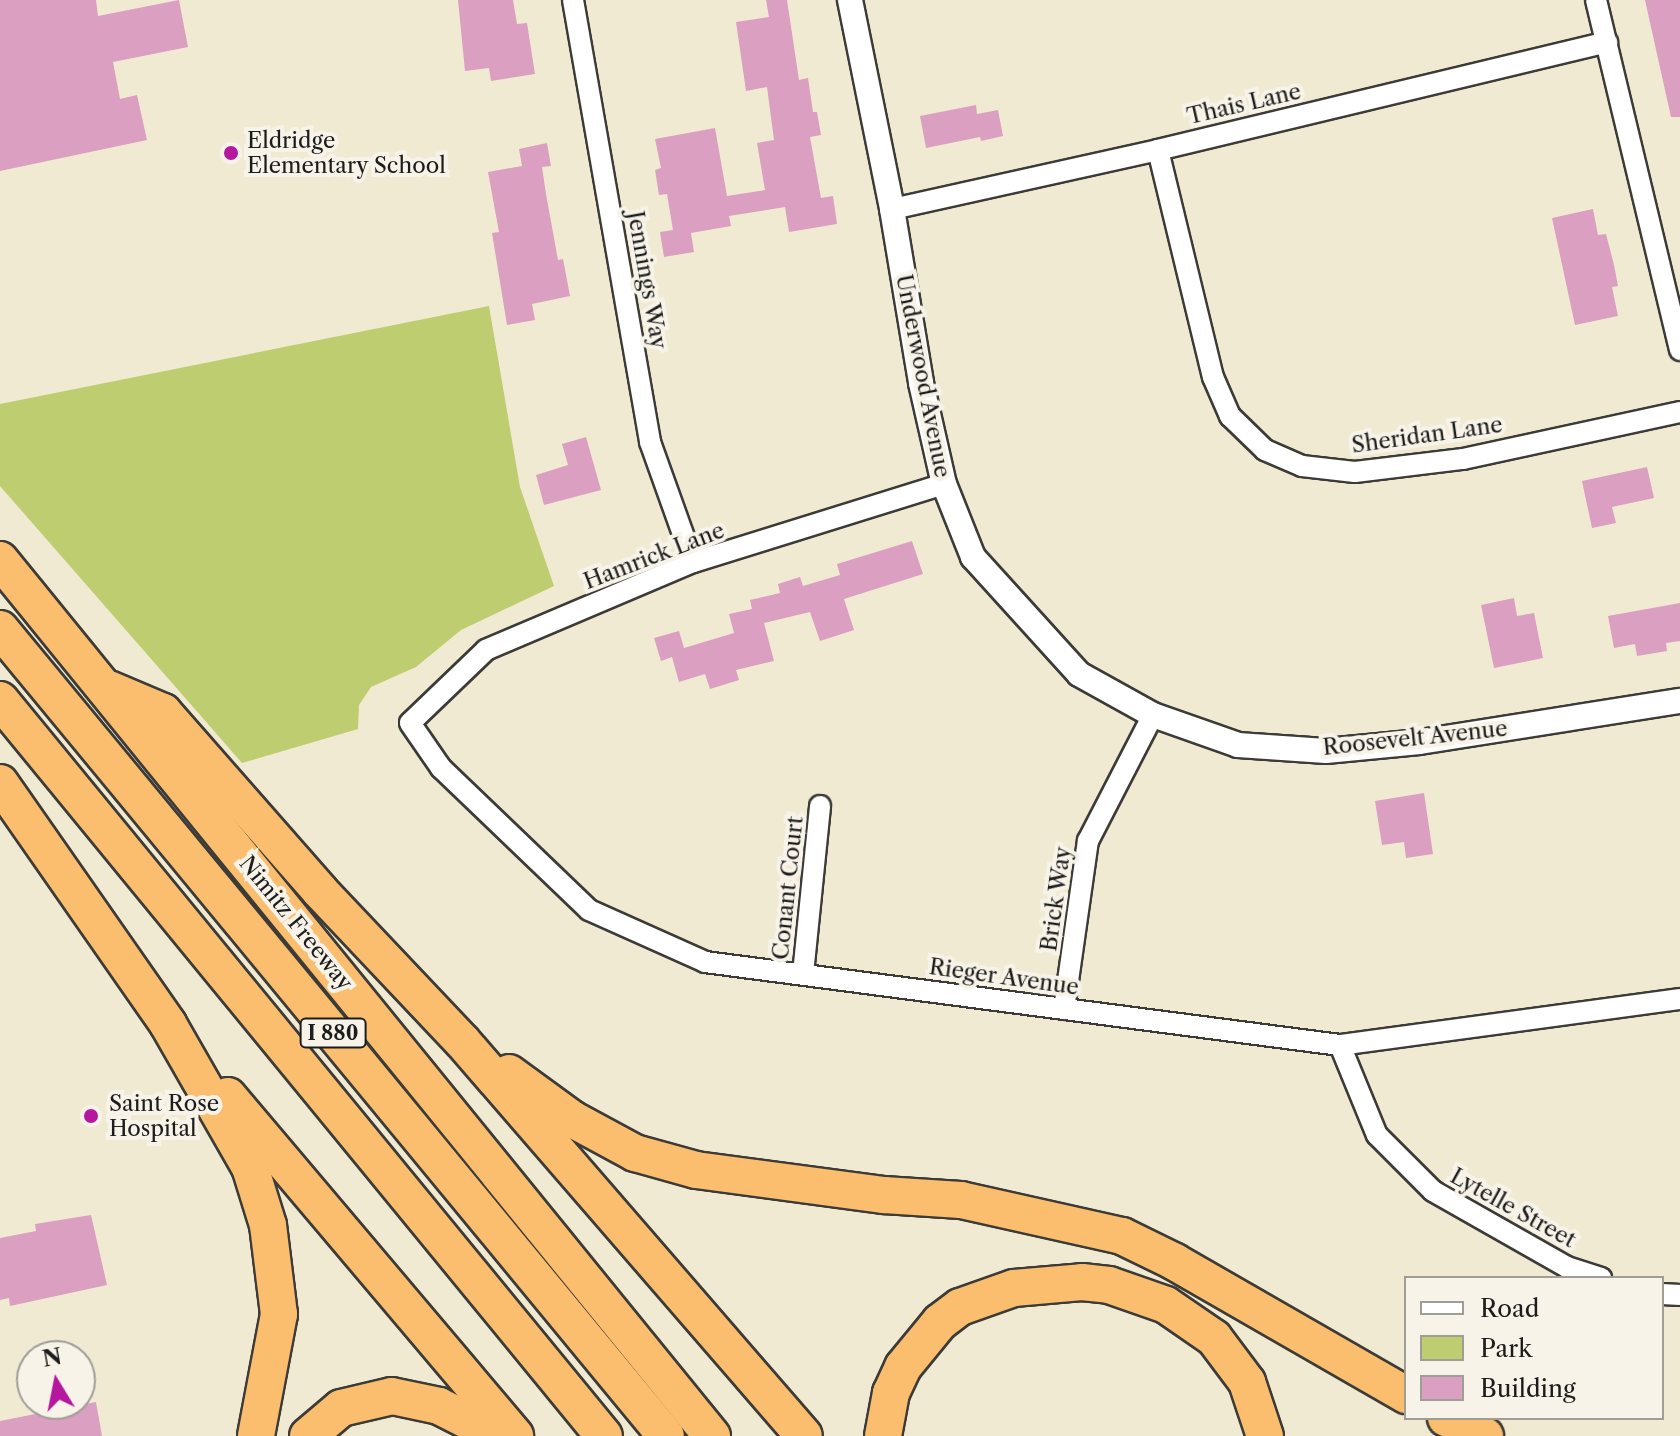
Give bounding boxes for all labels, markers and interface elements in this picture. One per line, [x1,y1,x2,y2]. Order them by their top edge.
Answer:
street label: Thais Lane [1184,78,1304,130]
place label: Eldridge Elementary School [247,127,446,178]
marker: Eldridge Elementary School [222,144,240,162]
street label: Jennings Way [622,209,672,351]
street label: Underwood Avenue [890,272,956,480]
street label: Sheridan Lane [1350,411,1504,459]
street label: Hamrick Lane [580,517,728,595]
street label: Roosevelt Avenue [1321,715,1509,761]
street label: Conant Court [767,815,809,961]
street label: Brick Way [1035,844,1077,954]
street label: Nimitz Freeway [234,850,358,996]
street label: Rieger Avenue [927,953,1081,1001]
road number: I 880 [299,1017,367,1049]
place label: Saint Rose Hospital [109,1090,219,1142]
marker: Saint Rose Hospital [80,1105,102,1127]
street label: Lytelle Street [1446,1163,1580,1253]
legend [1404,1276,1664,1420]
text: Road [1480,1294,1539,1323]
text: Park [1480,1334,1532,1363]
north arrow [16,1340,96,1420]
text: N [40,1343,64,1373]
text: Building [1480,1374,1576,1403]

